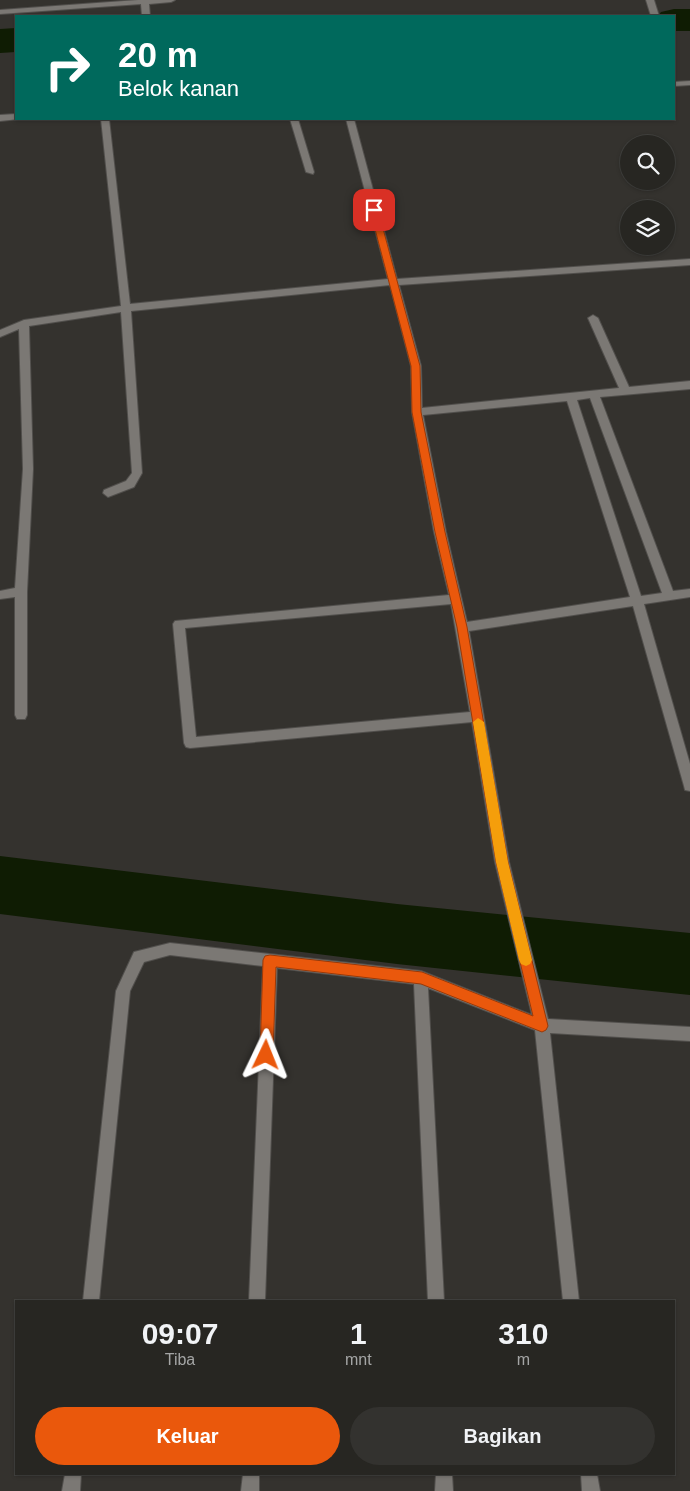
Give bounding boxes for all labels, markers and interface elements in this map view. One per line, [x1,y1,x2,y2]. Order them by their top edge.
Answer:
icon: right [35,35,100,100]
text: 20 m [118,35,198,74]
text: Belok kanan [118,76,239,101]
map controls [620,135,675,255]
button: search [620,135,675,190]
pin [353,189,395,231]
icon: arrive [360,196,388,224]
button: layers [620,200,675,255]
position arrow [239,1028,291,1080]
text: 09:07 [142,1317,218,1350]
text: 1 [350,1317,367,1350]
text: 310 [498,1317,548,1350]
text: Tiba [165,1351,195,1368]
text: mnt [345,1351,372,1368]
text: m [517,1351,530,1368]
button: Keluar [35,1407,340,1465]
button: Bagikan [350,1407,655,1465]

